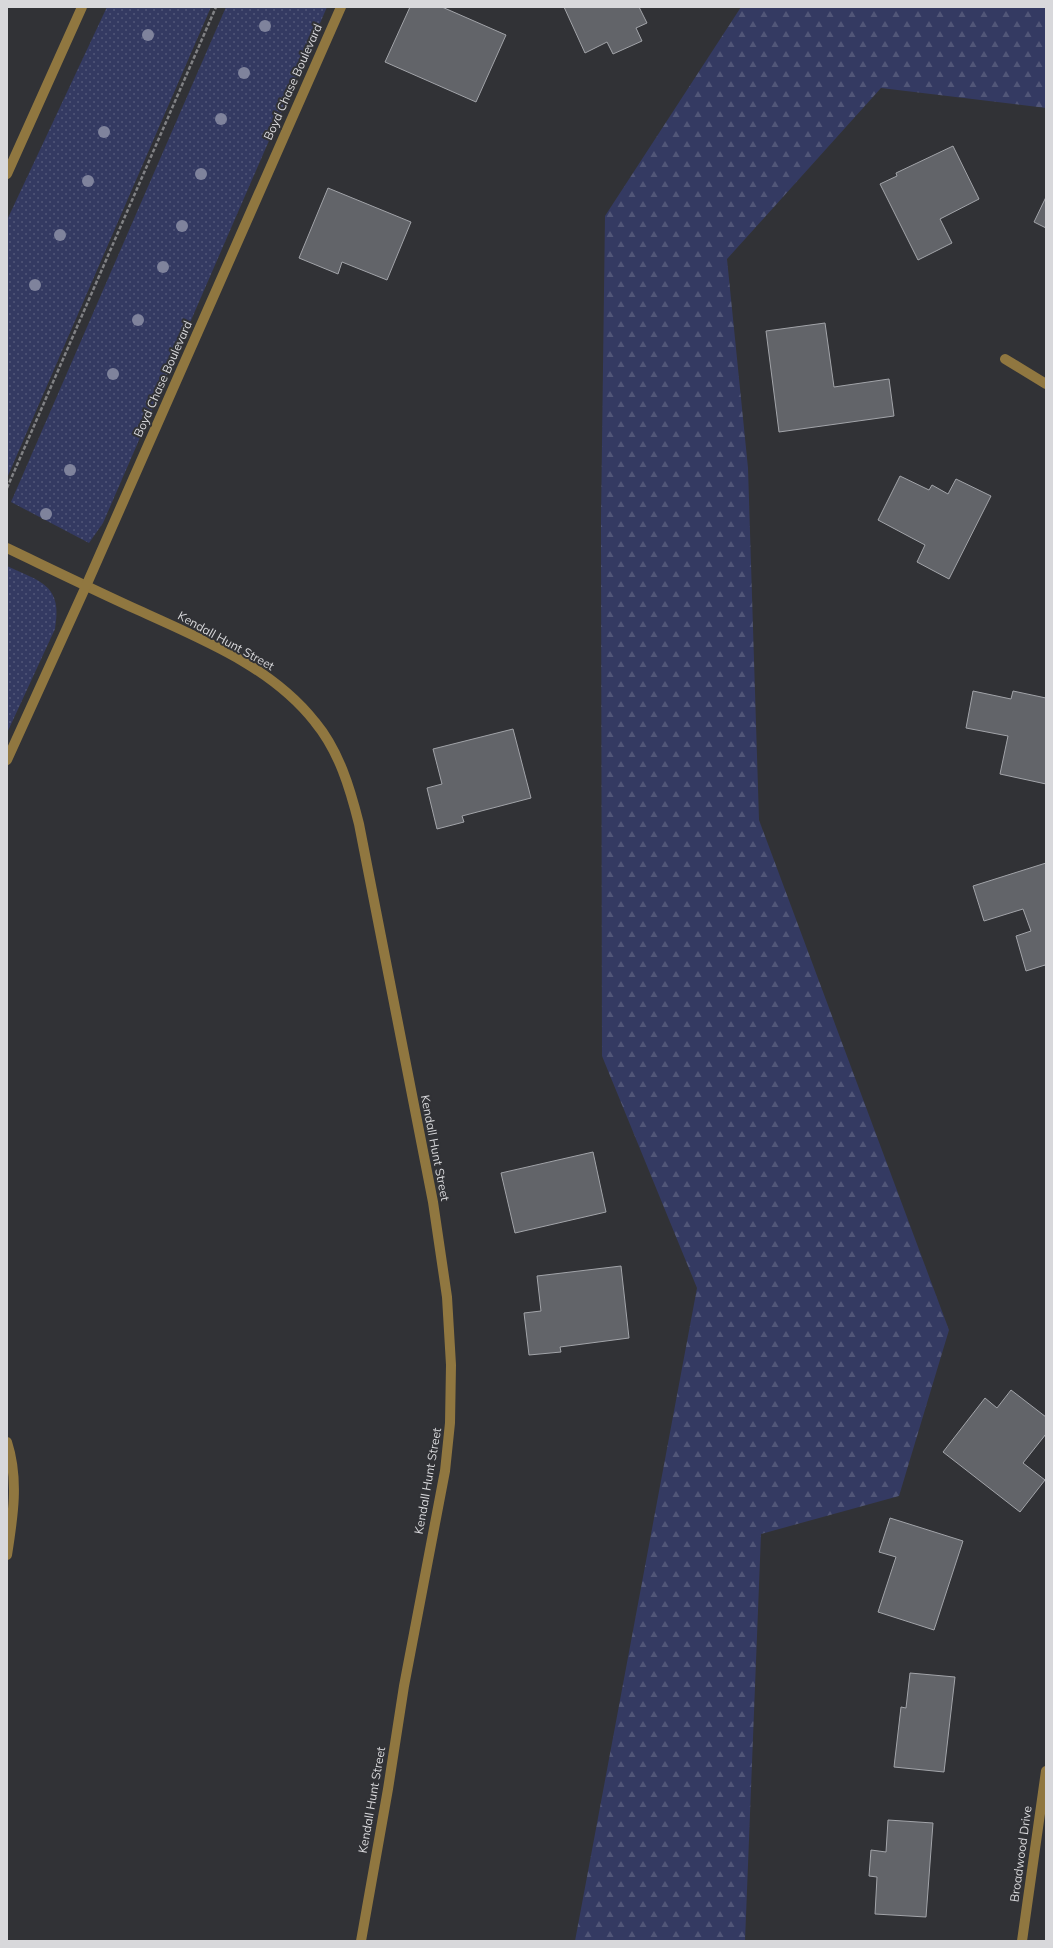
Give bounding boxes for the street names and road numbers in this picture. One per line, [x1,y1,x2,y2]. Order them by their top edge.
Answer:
street label: Boyd Chase Boulevard [260,21,325,142]
street label: Boyd Chase Boulevard [130,318,195,439]
street label: Kendall Hunt Street [175,608,277,673]
street label: Kendall Hunt Street [418,1093,453,1202]
street label: Kendall Hunt Street [411,1426,444,1535]
street label: Kendall Hunt Street [355,1745,388,1854]
street label: Broadwood Drive [1006,1805,1035,1903]

